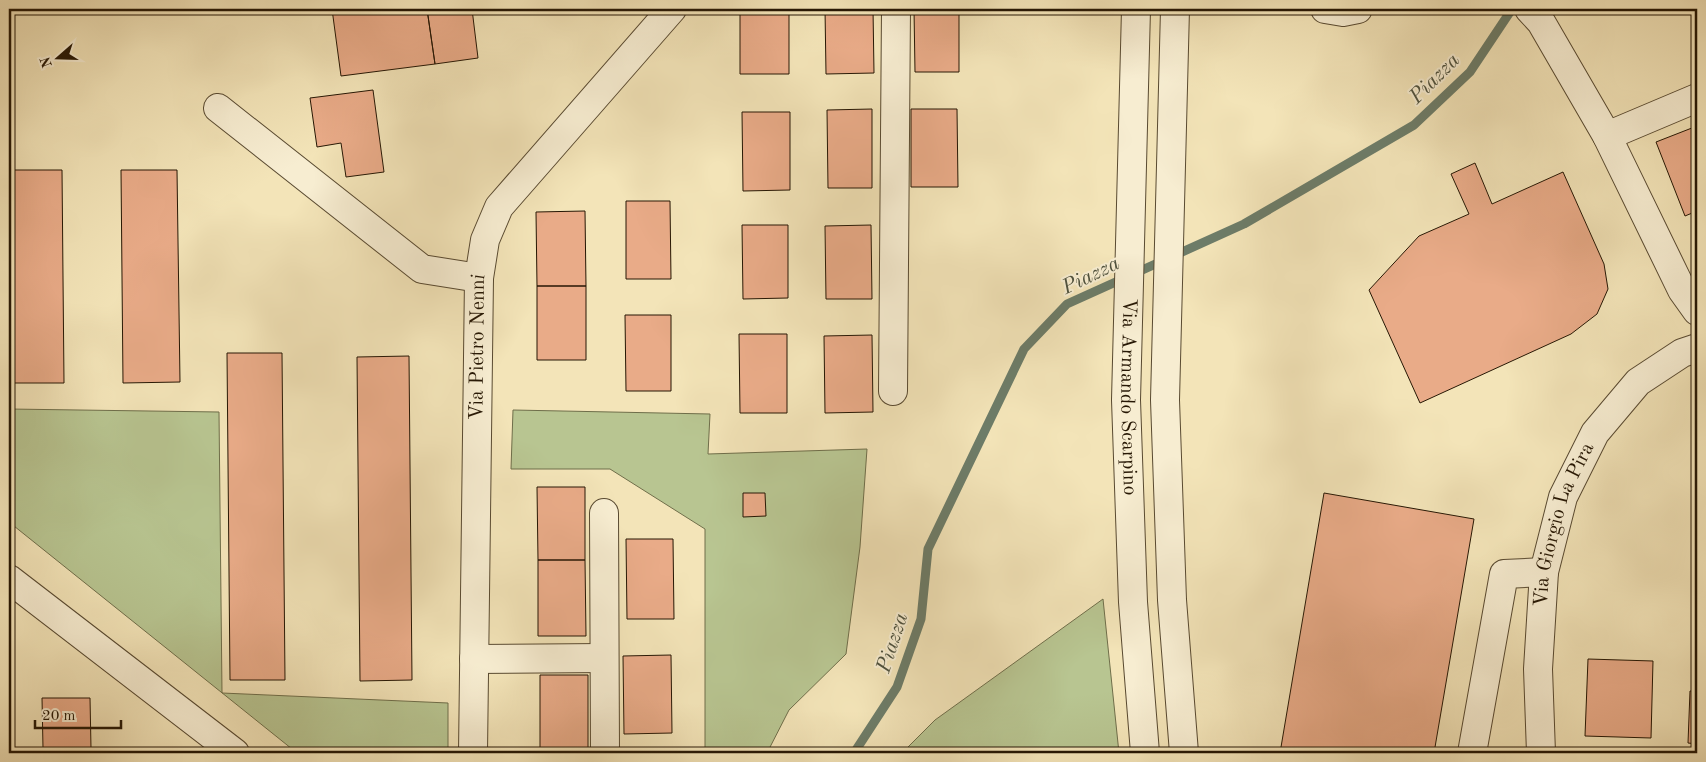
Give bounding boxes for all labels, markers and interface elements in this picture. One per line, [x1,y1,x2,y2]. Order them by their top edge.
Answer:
north arrow [32,32,82,82]
water label: Piazza [1405,50,1464,109]
text: N [38,54,55,70]
water label: Piazza [1058,253,1123,299]
street label: Via Pietro Nenni [467,272,490,420]
street label: Via Armando Scarpino [1116,298,1139,496]
street label: Via Giorgio La Pira [1532,440,1598,607]
water label: Piazza [873,610,913,677]
scale bar [35,697,121,729]
text: 20 m [42,709,76,724]

